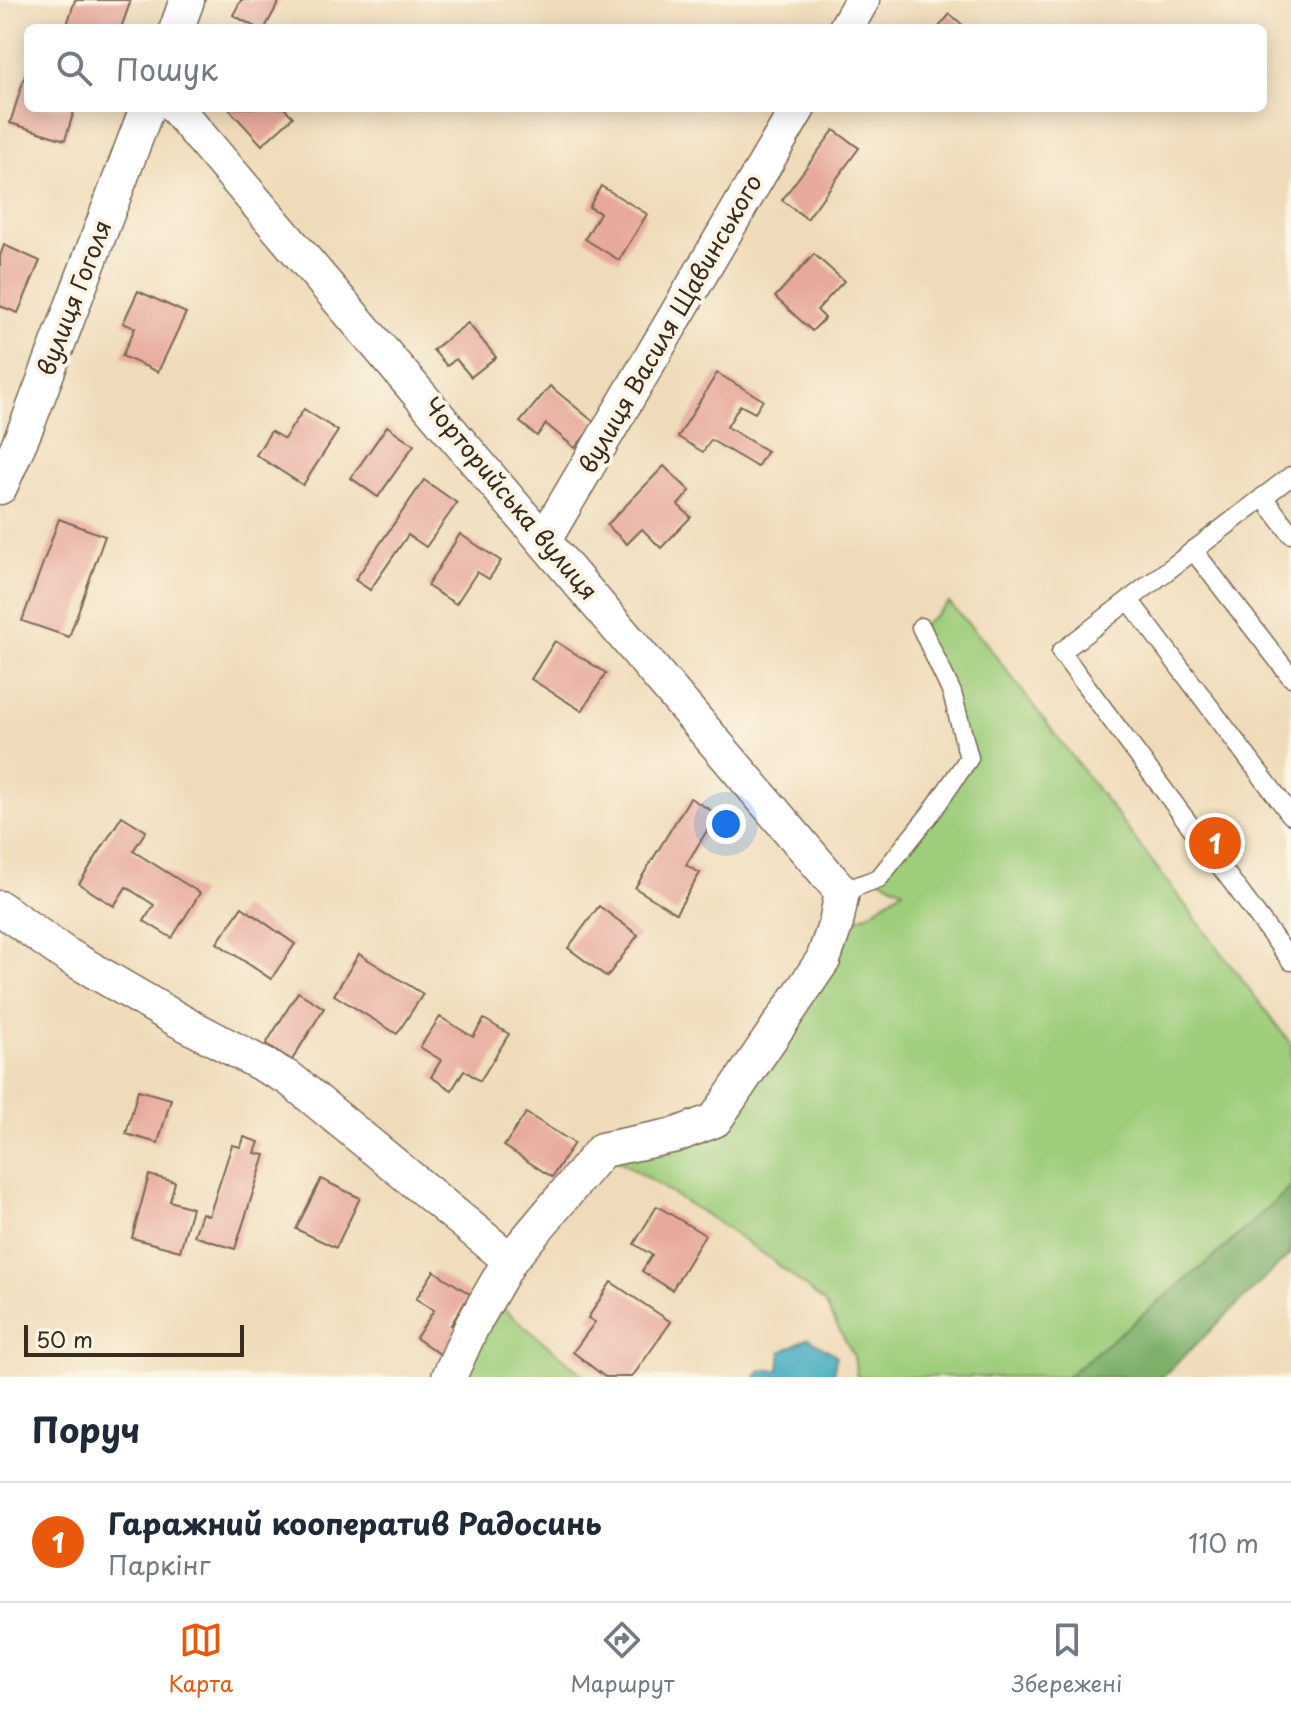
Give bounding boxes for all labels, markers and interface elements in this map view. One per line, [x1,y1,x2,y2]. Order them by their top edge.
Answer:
search box [24,24,1267,112]
icon: search [52,46,96,90]
text: Пошук [116,46,218,91]
street label: вулиця Василя Щавинського [569,167,770,479]
street label: вулиця Гоголя [27,214,119,380]
street label: Чорторийська вулиця [416,388,607,607]
your location [706,804,746,844]
pin: 1 [1189,813,1241,873]
scale bar [24,1321,244,1357]
text: 50 m [36,1322,93,1355]
text: Поруч [32,1403,140,1455]
text: Гаражний кооператив Радосинь [108,1500,602,1545]
text: 1 [52,1523,64,1562]
text: 110 m [1188,1523,1259,1562]
text: Паркінг [108,1545,210,1584]
tab: Карта [169,1618,233,1699]
tab: Маршрут [570,1618,675,1699]
tab: Збережені [1012,1618,1122,1699]

